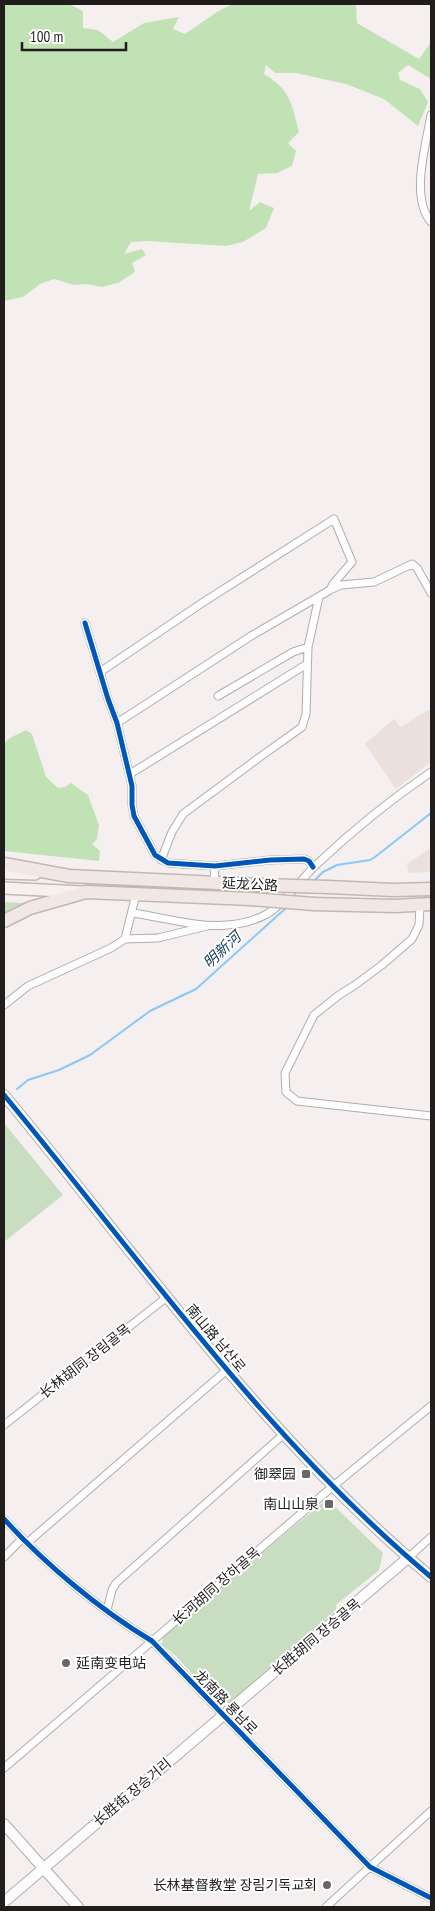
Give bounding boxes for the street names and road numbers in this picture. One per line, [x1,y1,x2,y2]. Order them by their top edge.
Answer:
street label: 延龙公路 [222,874,278,894]
street label: 南山路 남산로 [182,1300,250,1376]
street label: 长林胡同 장림골목 [36,1320,134,1402]
street label: 长河胡同 장하골목 [168,1543,264,1629]
street label: 长胜胡同 장승골목 [268,1595,364,1679]
street label: 龙南路 룡남로 [190,1666,262,1738]
street label: 长胜街 장승거리 [89,1754,175,1830]

